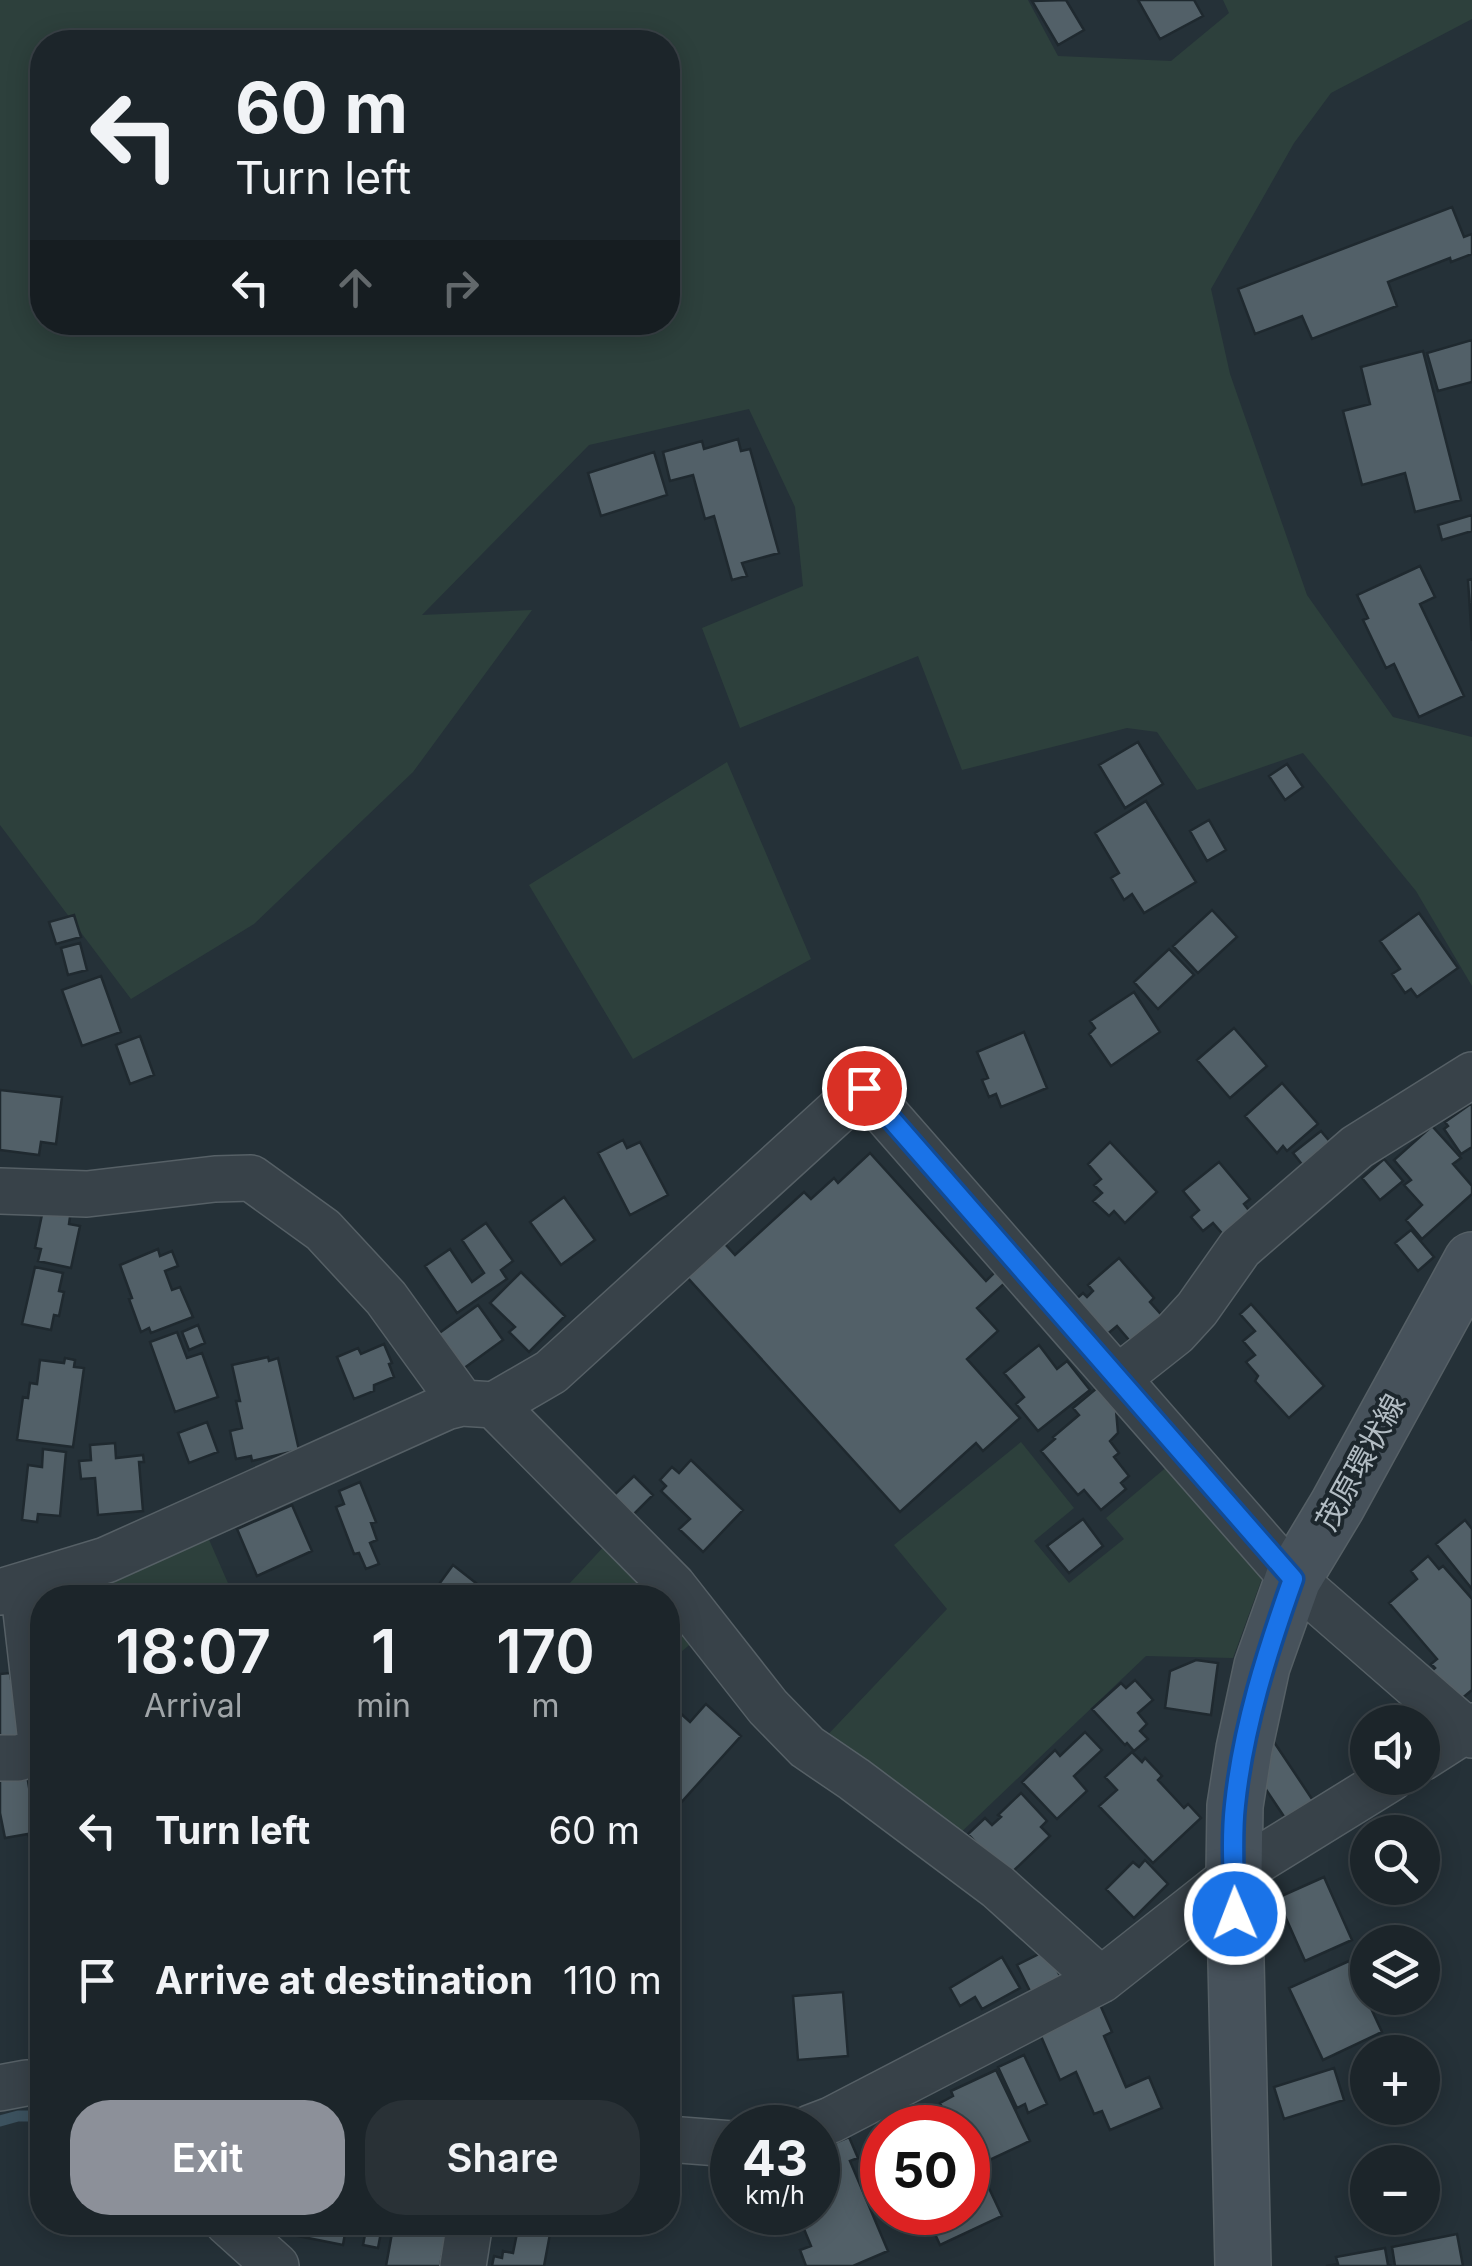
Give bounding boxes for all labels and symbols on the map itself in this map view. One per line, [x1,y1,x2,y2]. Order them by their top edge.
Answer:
pin [822,1046,907,1131]
street label: 茂原環状線 [1308,1388,1412,1536]
position arrow [1183,1862,1287,1966]
speed limit sign: 50 [860,2105,990,2235]

